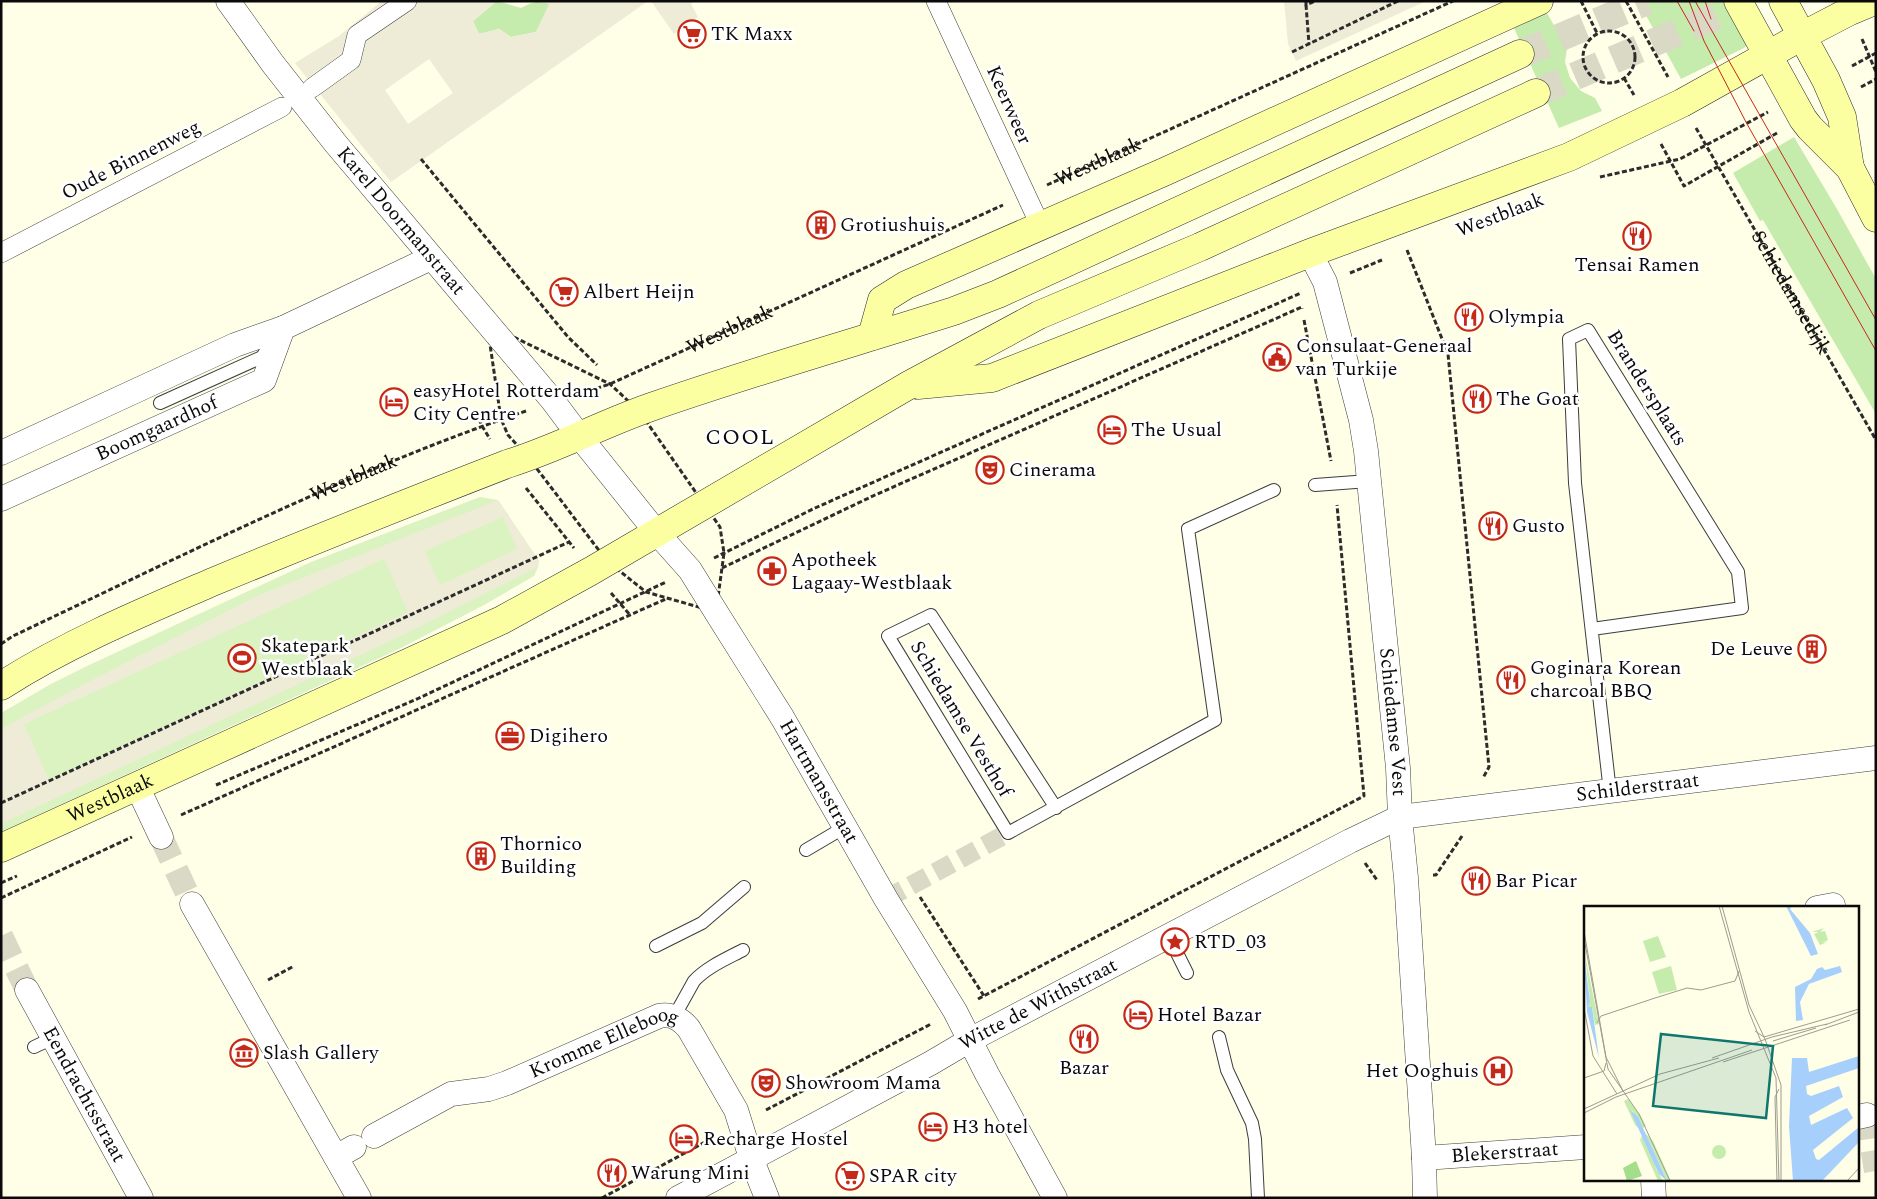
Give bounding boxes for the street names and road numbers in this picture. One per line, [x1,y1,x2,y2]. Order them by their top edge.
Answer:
street label: Keerweer [978,61,1040,149]
street label: Oude Binnenweg [56,112,206,208]
street label: Westblaak [1050,129,1146,195]
street label: Karel Doormanstraat [329,140,473,302]
street label: Westblaak [1452,184,1548,246]
street label: Schiedamsedijk [1743,225,1839,361]
street label: Westblaak [682,297,778,362]
street label: Brandersplaats [1599,324,1695,452]
street label: Boomgaardhof [91,387,225,469]
street label: Westblaak [305,446,402,510]
street label: Schiedamse Vesthof [902,635,1021,805]
street label: Schiedamse Vest [1371,646,1414,797]
street label: Hartmansstraat [771,714,866,849]
street label: Schilderstraat [1575,765,1701,810]
street label: Westblaak [62,766,158,831]
street label: Witte de Withstraat [953,950,1123,1058]
street label: Kromme Elleboog [524,1000,684,1086]
street label: Eendrachtsstraat [35,1021,134,1168]
street label: Blekerstraat [1450,1134,1559,1171]

